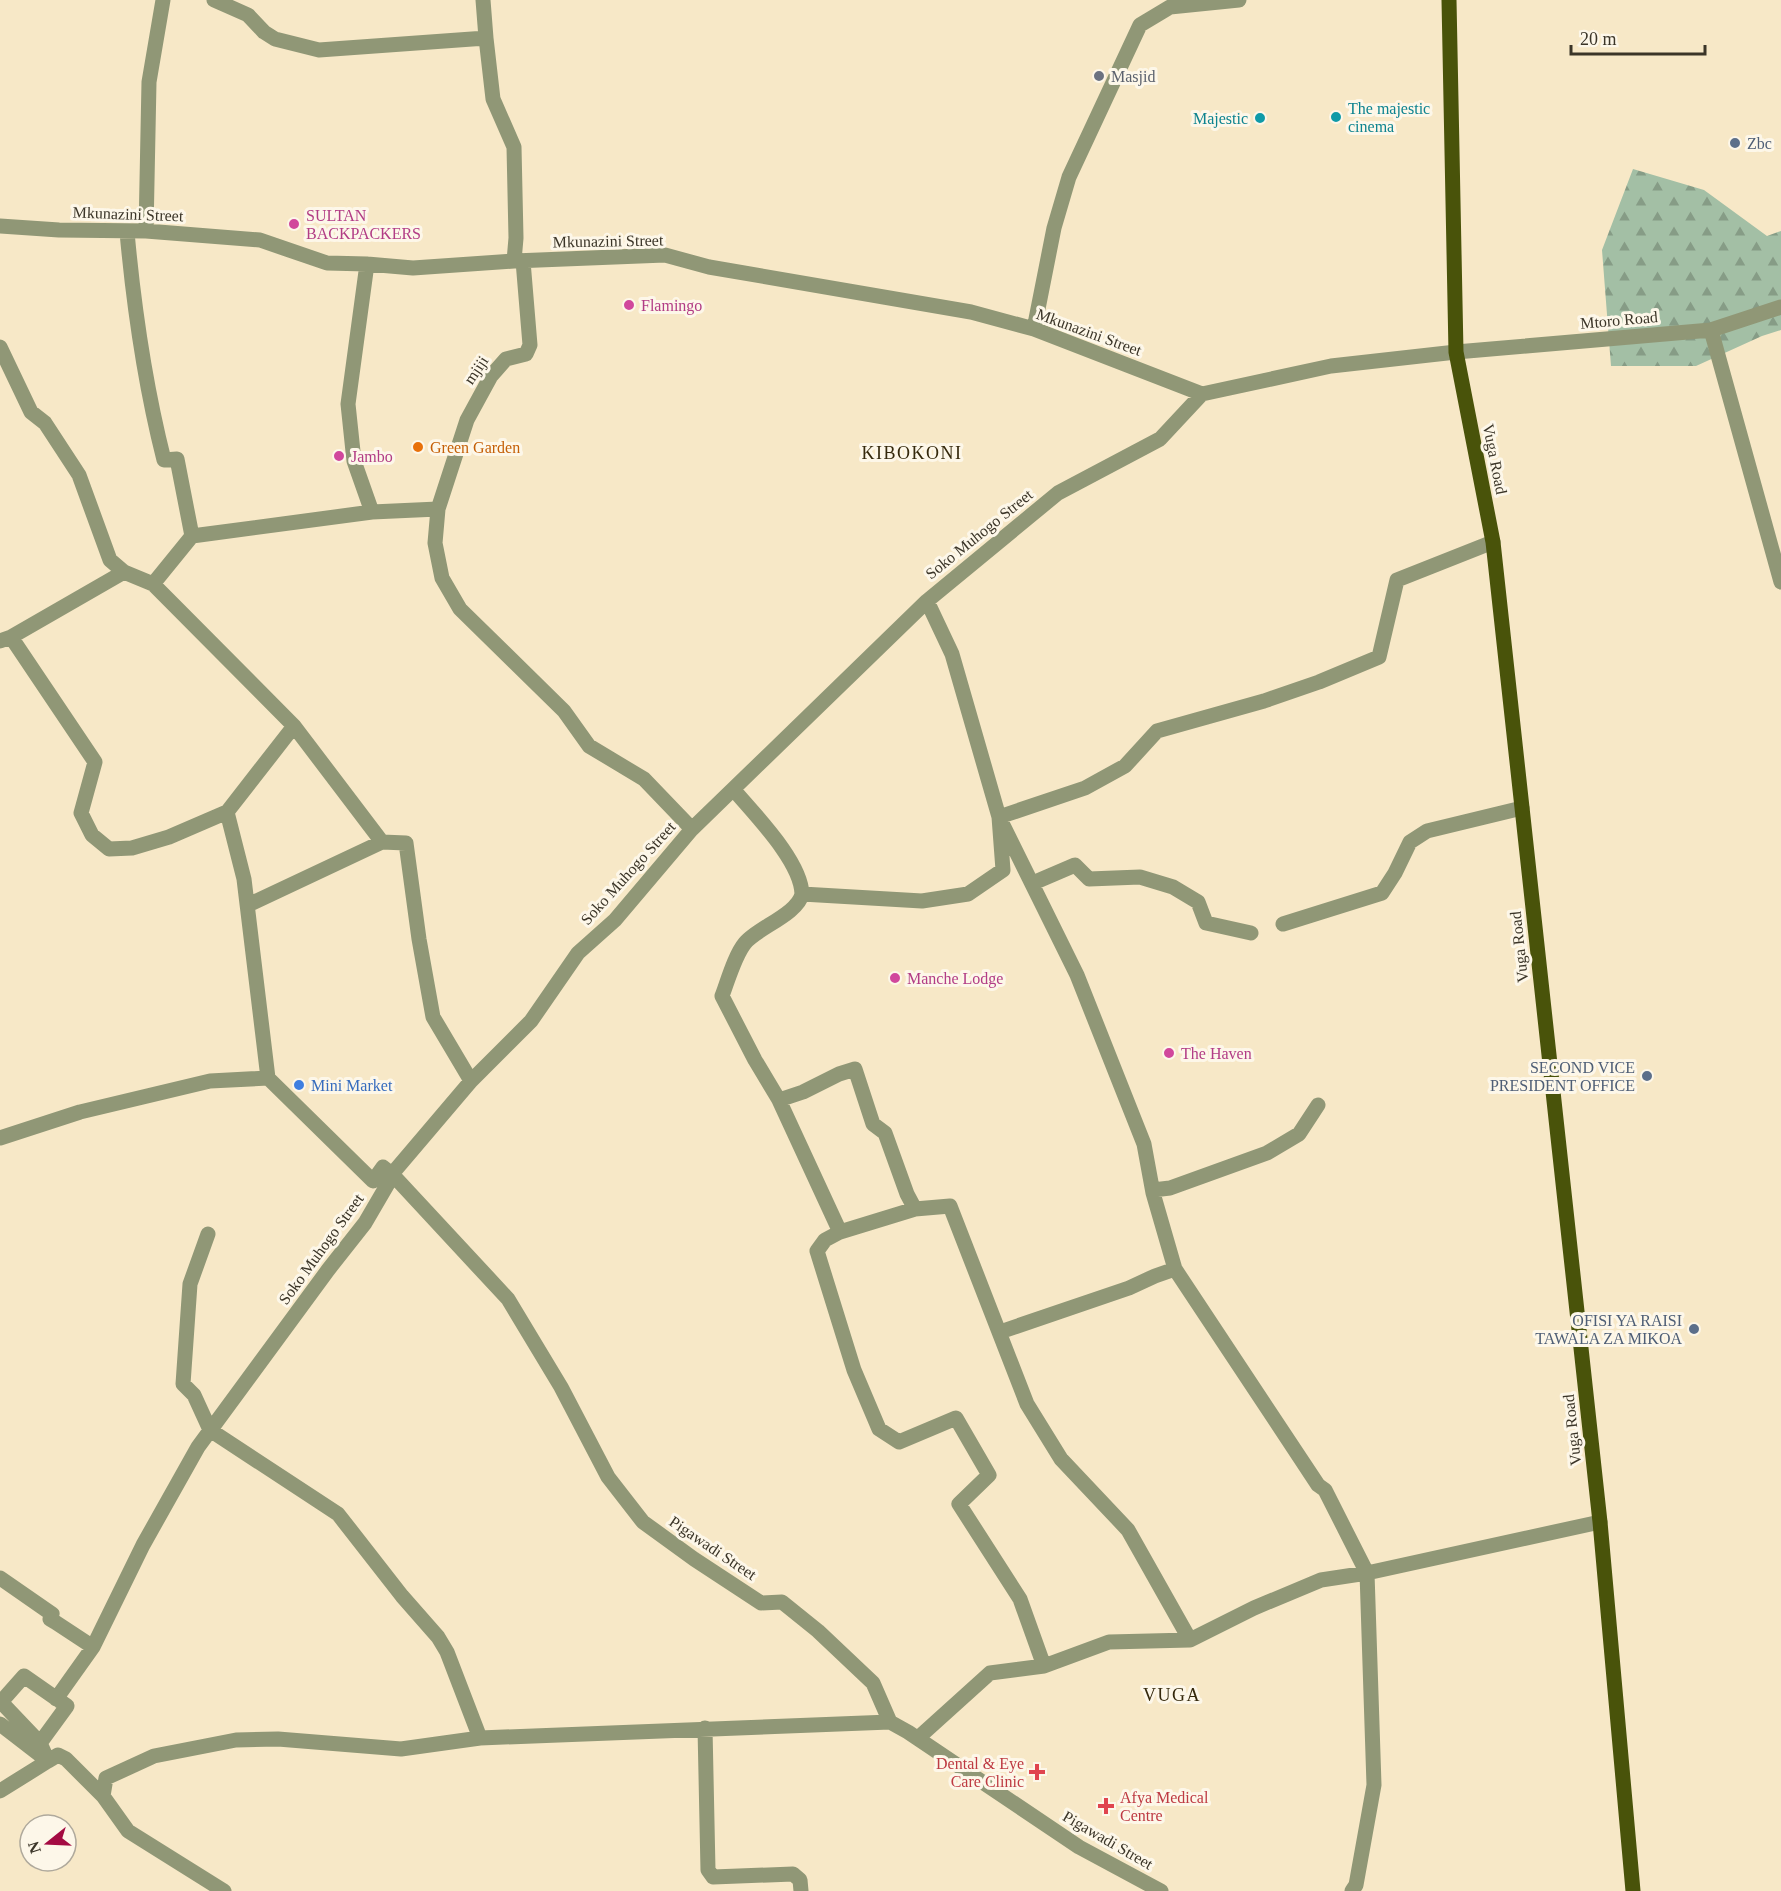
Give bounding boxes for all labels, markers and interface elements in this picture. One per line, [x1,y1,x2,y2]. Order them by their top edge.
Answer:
scale bar [1571,18,1704,56]
text: 20 m [1580,29,1617,49]
place label: Masjid [1111,68,1155,86]
marker: Masjid [1092,69,1106,83]
place label: The majestic cinema [1348,100,1430,135]
place label: Majestic [1193,110,1248,128]
marker: The majestic cinema [1329,110,1343,124]
marker: Majestic [1253,111,1267,125]
place label: Zbc [1747,135,1772,152]
marker: Zbc [1728,136,1742,150]
street label: Mkunazini Street [72,204,184,224]
place label: SULTAN BACKPACKERS [306,207,421,242]
marker: SULTAN BACKPACKERS [287,217,301,231]
street label: Mkunazini Street [553,232,664,250]
place label: Flamingo [641,297,702,315]
marker: Flamingo [622,298,636,312]
street label: Mkunazini Street [1034,305,1144,359]
street label: Mtoro Road [1580,308,1658,332]
street label: mjiji [460,352,493,388]
street label: Vuga Road [1479,422,1510,496]
place label: Green Garden [430,439,520,456]
marker: Green Garden [411,440,425,454]
district label: KIBOKONI [862,443,963,463]
place label: Jambo [351,448,393,465]
marker: Jambo [332,449,346,463]
street label: Soko Muhogo Street [922,485,1037,583]
street label: Soko Muhogo Street [577,818,680,929]
street label: Vuga Road [1507,910,1532,983]
place label: Manche Lodge [907,970,1003,988]
marker: Manche Lodge [888,971,902,985]
place label: The Haven [1181,1045,1252,1062]
marker: The Haven [1162,1046,1176,1060]
place label: SECOND VICE PRESIDENT OFFICE [1490,1059,1635,1094]
marker: SECOND VICE PRESIDENT OFFICE [1640,1069,1654,1083]
place label: Mini Market [311,1077,393,1094]
marker: Mini Market [292,1078,306,1092]
street label: Soko Muhogo Street [275,1190,368,1308]
place label: OFISI YA RAISI TAWALA ZA MIKOA [1535,1312,1682,1347]
marker: OFISI YA RAISI TAWALA ZA MIKOA [1687,1322,1701,1336]
street label: Vuga Road [1560,1393,1585,1466]
street label: Pigawadi Street [666,1513,760,1584]
district label: VUGA [1143,1685,1201,1705]
place label: Dental & Eye Care Clinic [936,1755,1024,1790]
marker: Dental & Eye Care Clinic [1028,1763,1046,1781]
place label: Afya Medical Centre [1120,1789,1209,1824]
marker: Afya Medical Centre [1097,1797,1115,1815]
street label: Pigawadi Street [1060,1807,1156,1874]
north arrow [18,1813,78,1873]
text: N [24,1839,44,1856]

